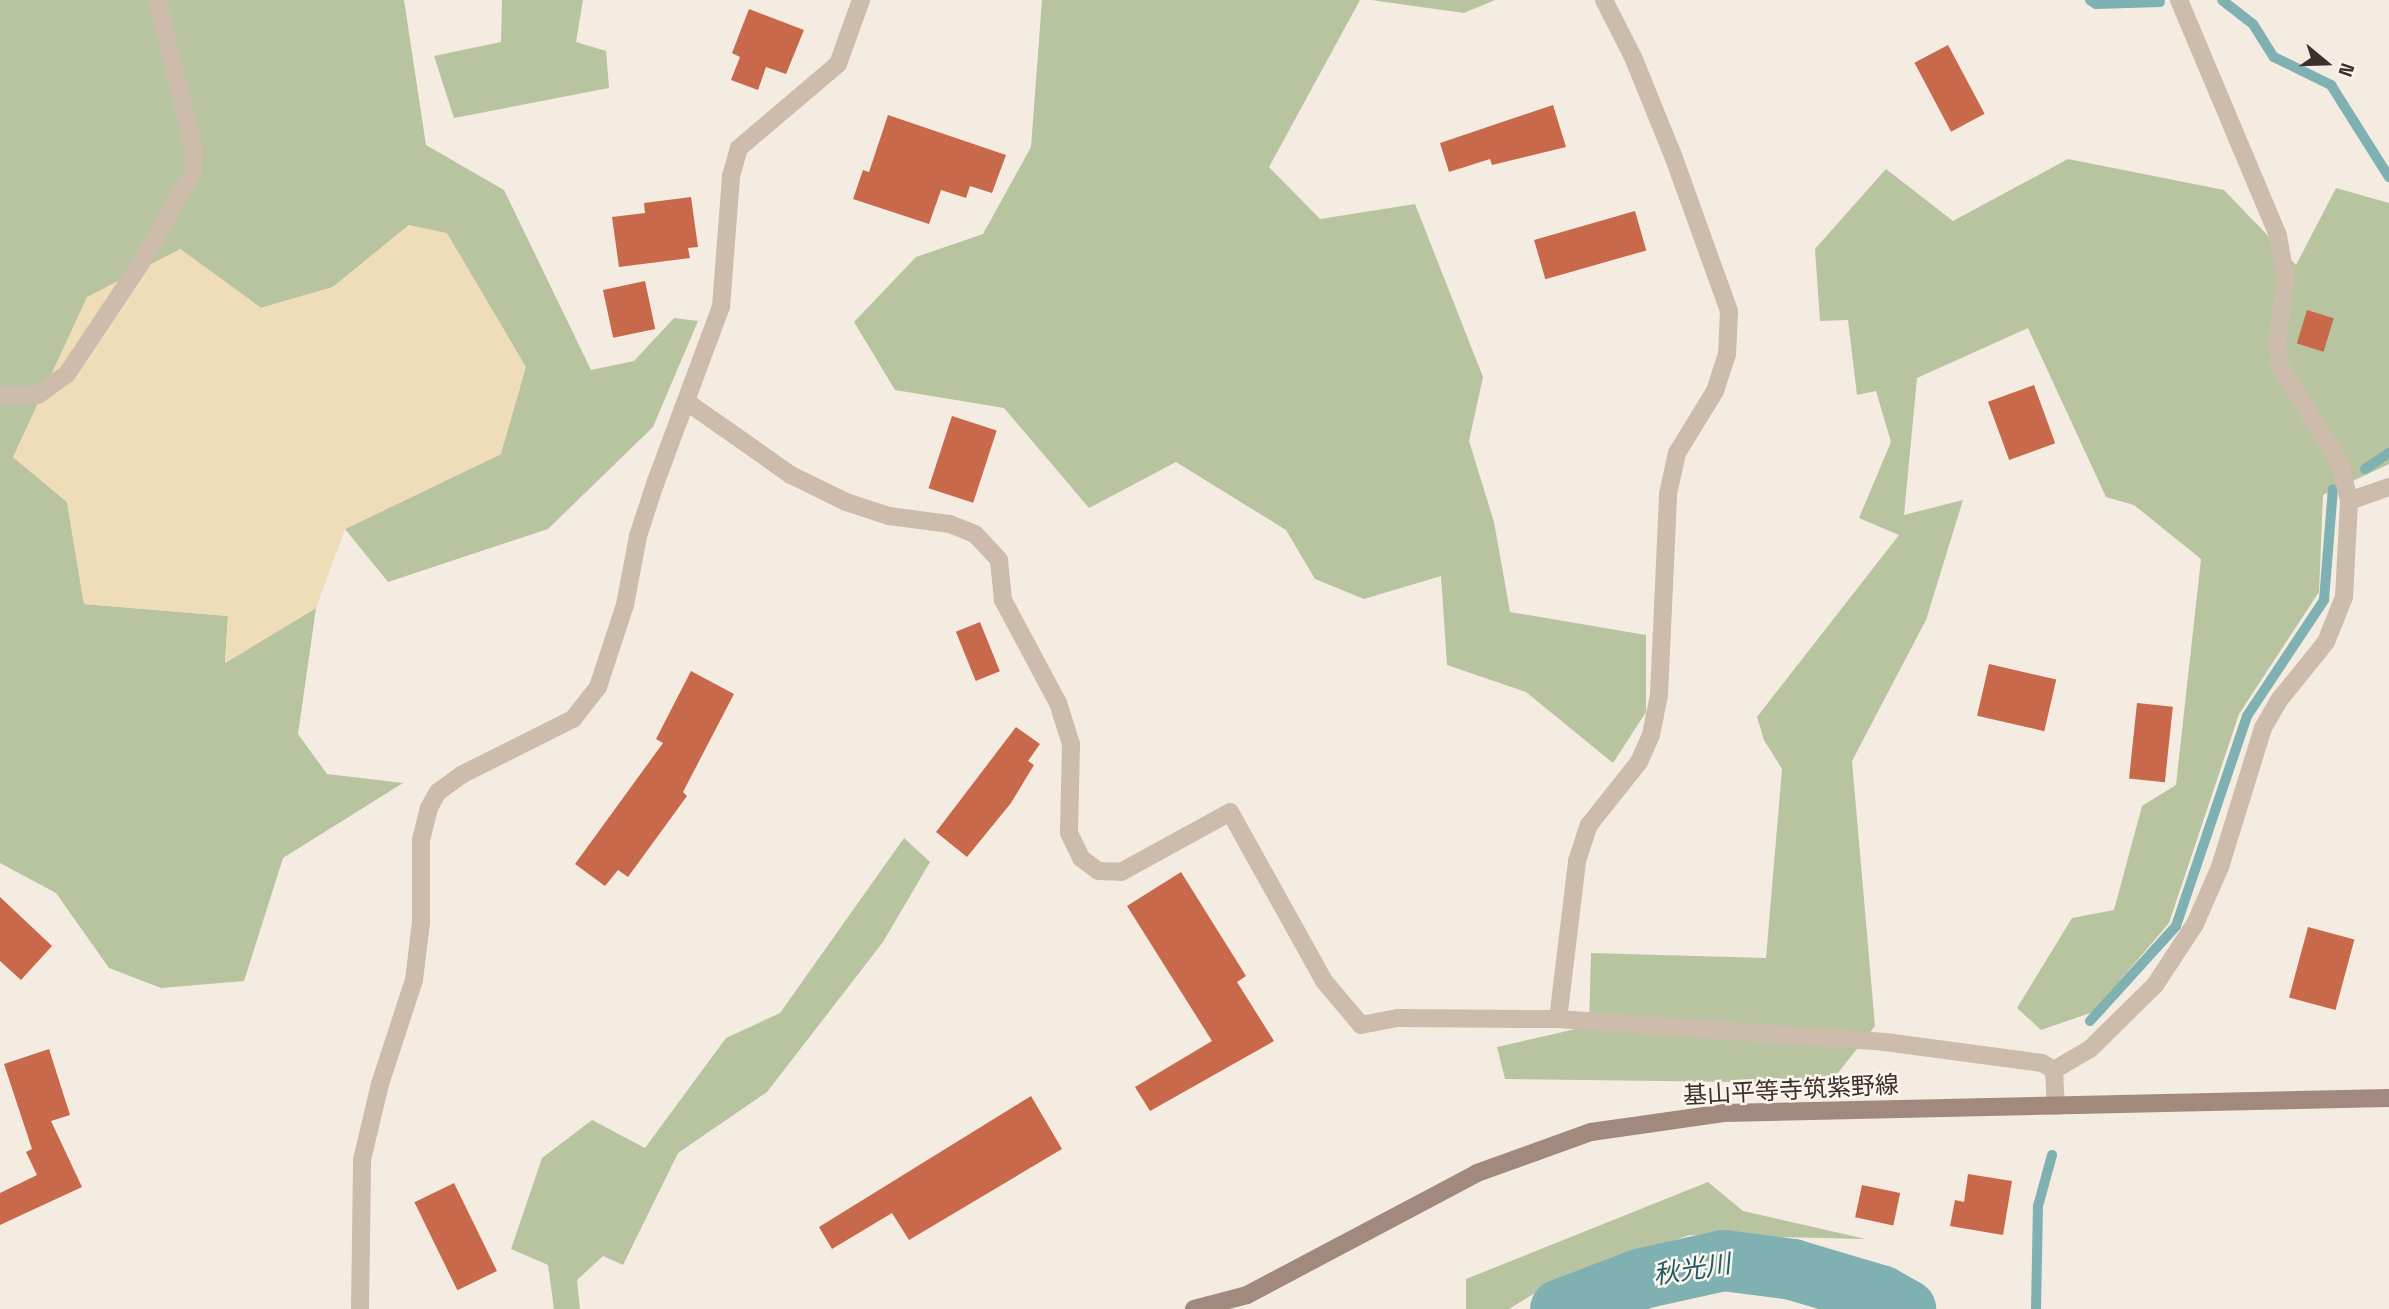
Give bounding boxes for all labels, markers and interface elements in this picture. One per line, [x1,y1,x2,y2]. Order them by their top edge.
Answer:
north arrow [2291,28,2361,98]
text: N [2332,60,2360,80]
street label: 基山平等寺筑紫野線 [1682,1070,1900,1110]
water label: 秋光川 [1651,1248,1733,1292]

